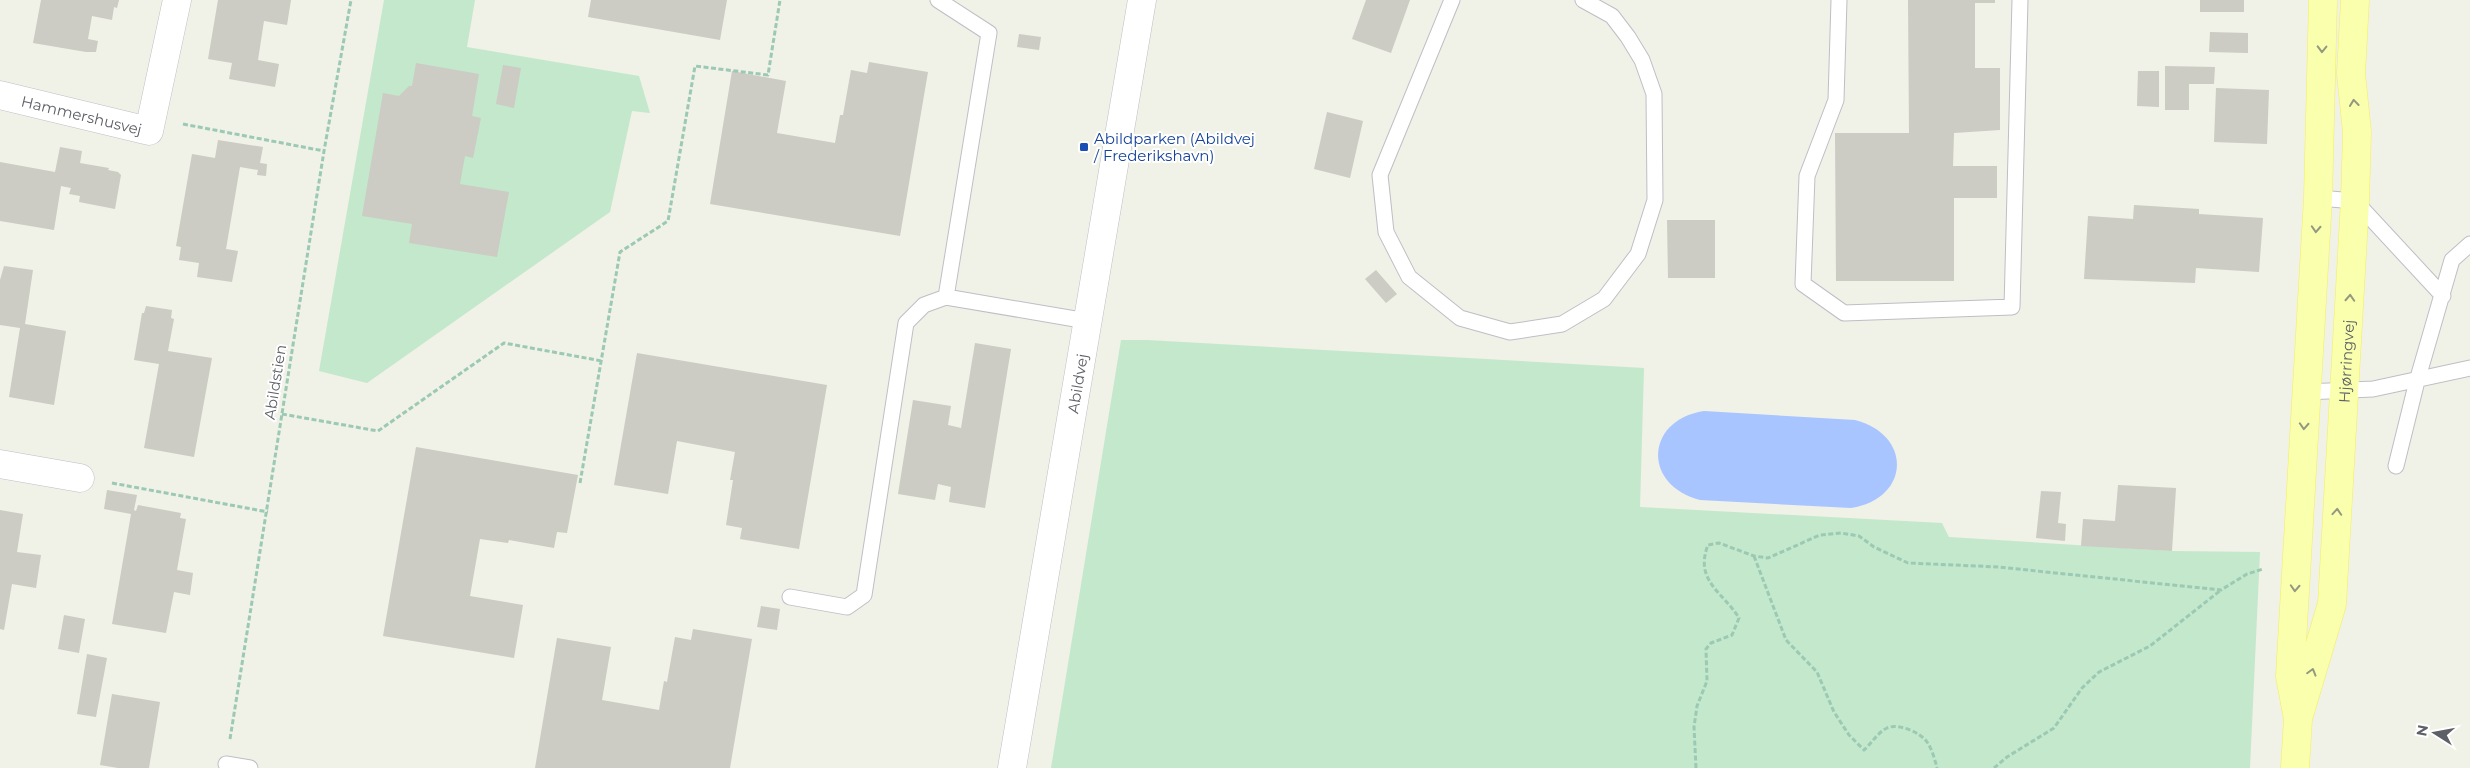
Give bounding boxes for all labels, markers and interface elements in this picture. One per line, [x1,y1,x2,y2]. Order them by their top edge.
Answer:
one-way arrow [2316,45,2327,53]
street label: Hammershusvej [19,91,144,138]
one-way arrow [2349,99,2360,107]
place label: Abildparken (Abildvej / Frederikshavn) [1093,129,1255,165]
marker: Abildparken (Abildvej / Frederikshavn) [1078,141,1090,153]
one-way arrow [2311,225,2322,233]
one-way arrow [2344,293,2355,301]
street label: Hjørringvej [2334,319,2358,403]
street label: Abildstien [260,343,290,421]
street label: Abildvej [1063,352,1091,415]
one-way arrow [2299,422,2310,430]
one-way arrow [2332,508,2343,516]
one-way arrow [2289,584,2300,592]
one-way arrow [2306,668,2316,676]
north arrow [2410,708,2460,758]
text: N [2412,723,2432,738]

